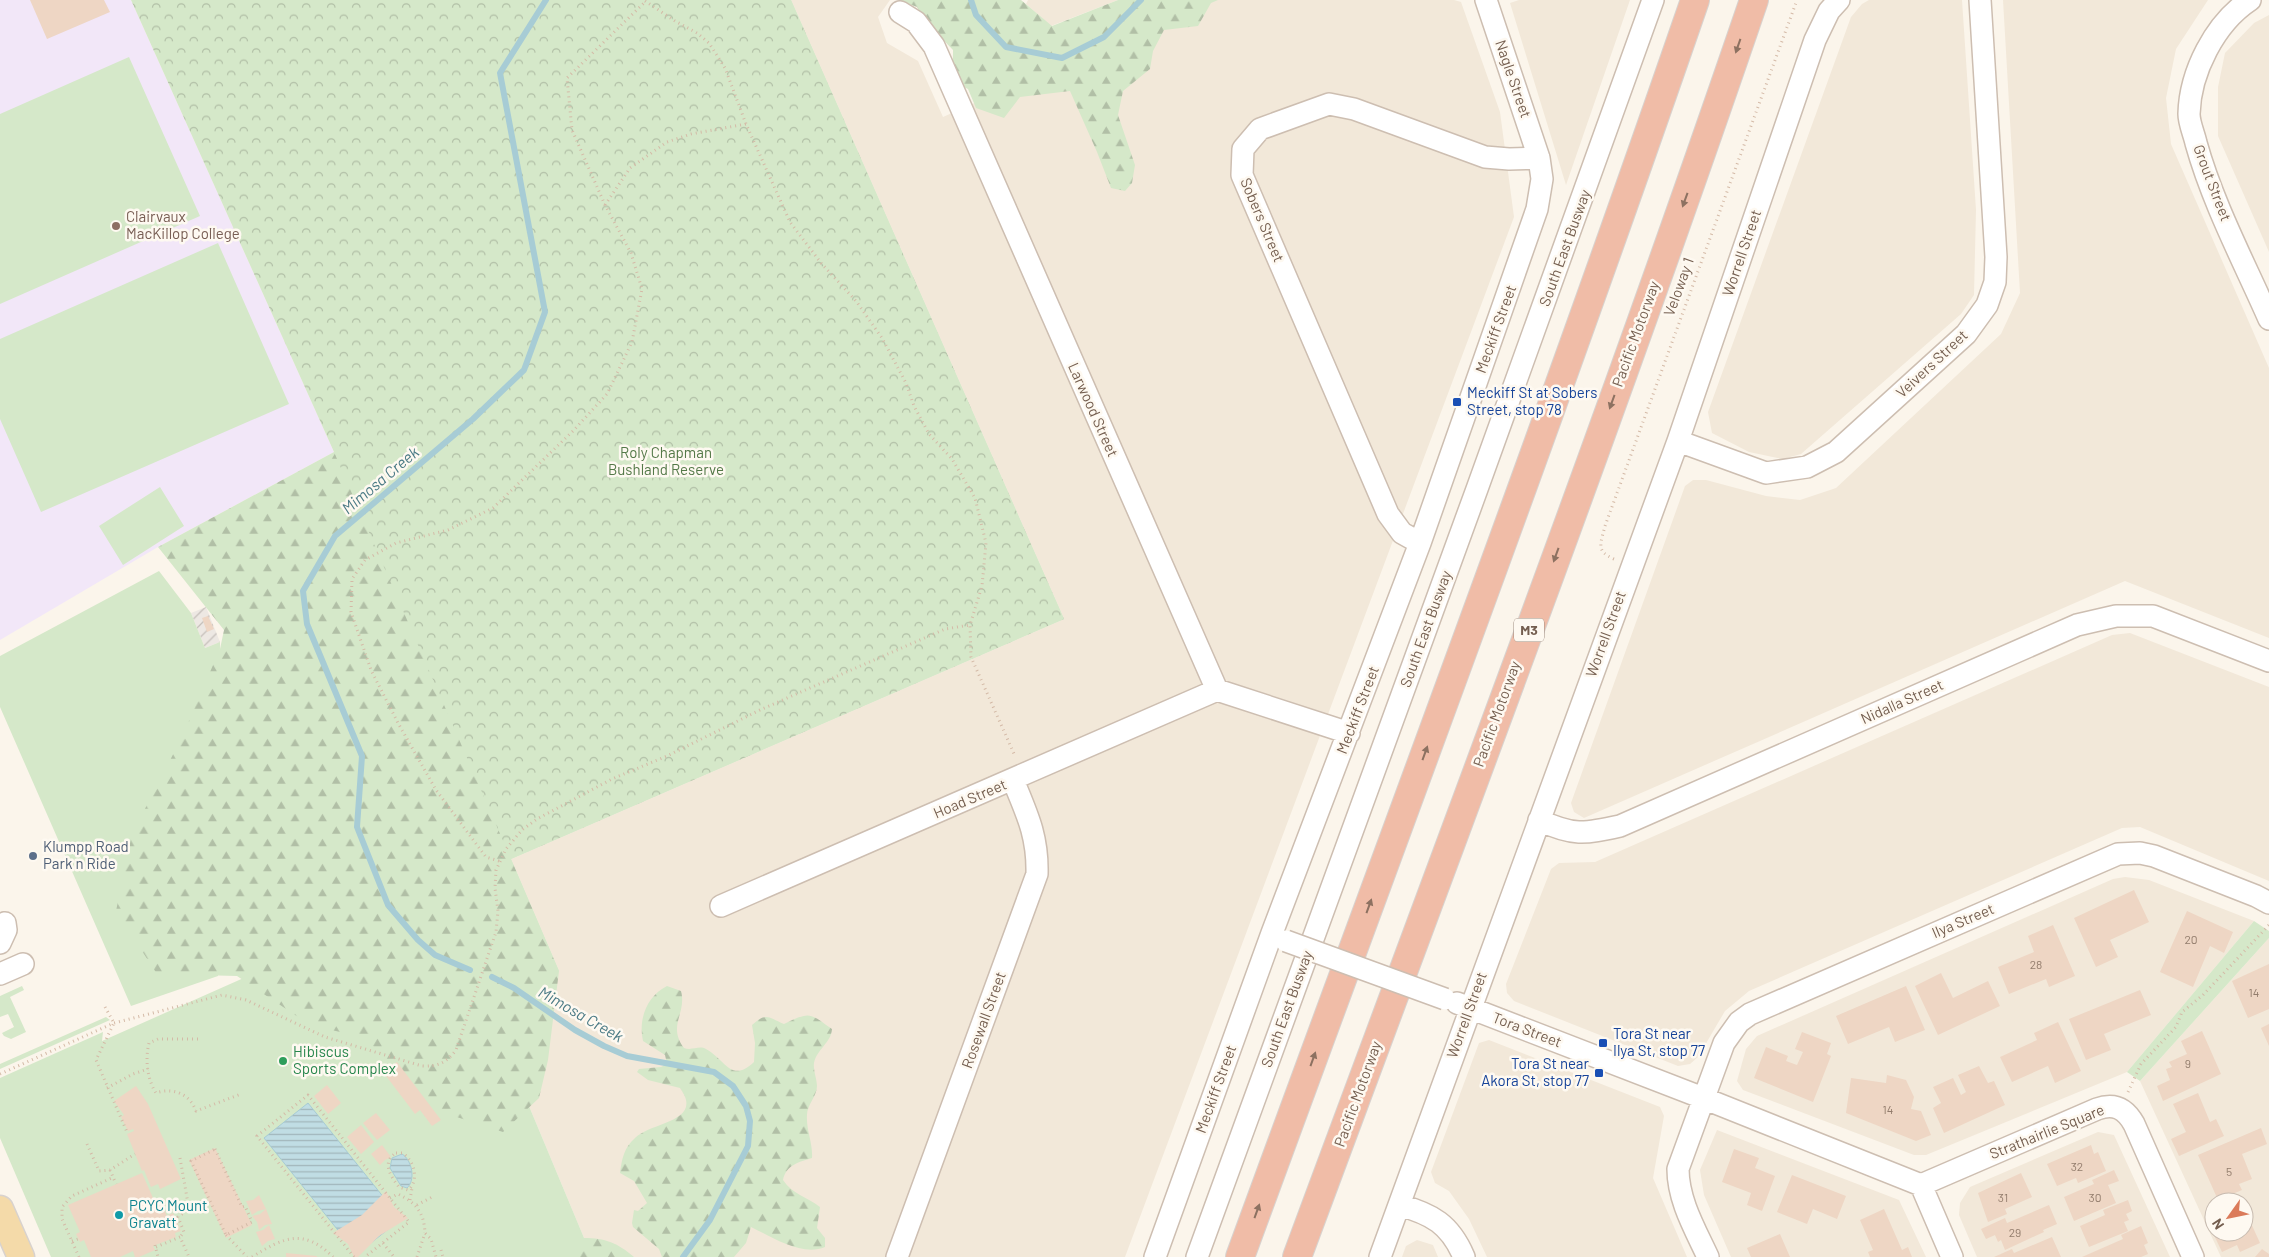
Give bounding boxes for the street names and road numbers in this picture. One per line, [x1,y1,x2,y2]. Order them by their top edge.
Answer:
street label: Nagle Street [1492,37,1536,120]
street label: Grout Street [2190,142,2236,223]
street label: Sobers Street [1237,175,1289,264]
street label: South East Busway [1535,187,1594,309]
street label: Worrell Street [1718,207,1764,298]
street label: Veloway 1 [1659,255,1697,318]
street label: Pacific Motorway [1608,278,1663,389]
street label: Meckiff Street [1471,282,1519,375]
street label: Veivers Street [1892,326,1971,401]
street label: Larwood Street [1065,360,1123,459]
street label: South East Busway [1396,568,1455,690]
street label: Worrell Street [1581,588,1629,679]
road number: M3 [1514,618,1544,642]
street label: Pacific Motorway [1469,658,1524,769]
street label: Meckiff Street [1332,663,1382,756]
street label: Nidalla Street [1858,675,1946,727]
street label: Hoad Street [930,775,1009,822]
street label: Ilya Street [1929,899,1996,941]
street label: South East Busway [1257,948,1316,1070]
street label: Rosewall Street [957,969,1009,1070]
street label: Worrell Street [1442,969,1490,1060]
street label: Tora Street [1490,1008,1565,1050]
street label: Pacific Motorway [1330,1038,1385,1149]
street label: Meckiff Street [1191,1042,1239,1135]
street label: Strathairlie Square [1987,1100,2107,1162]

